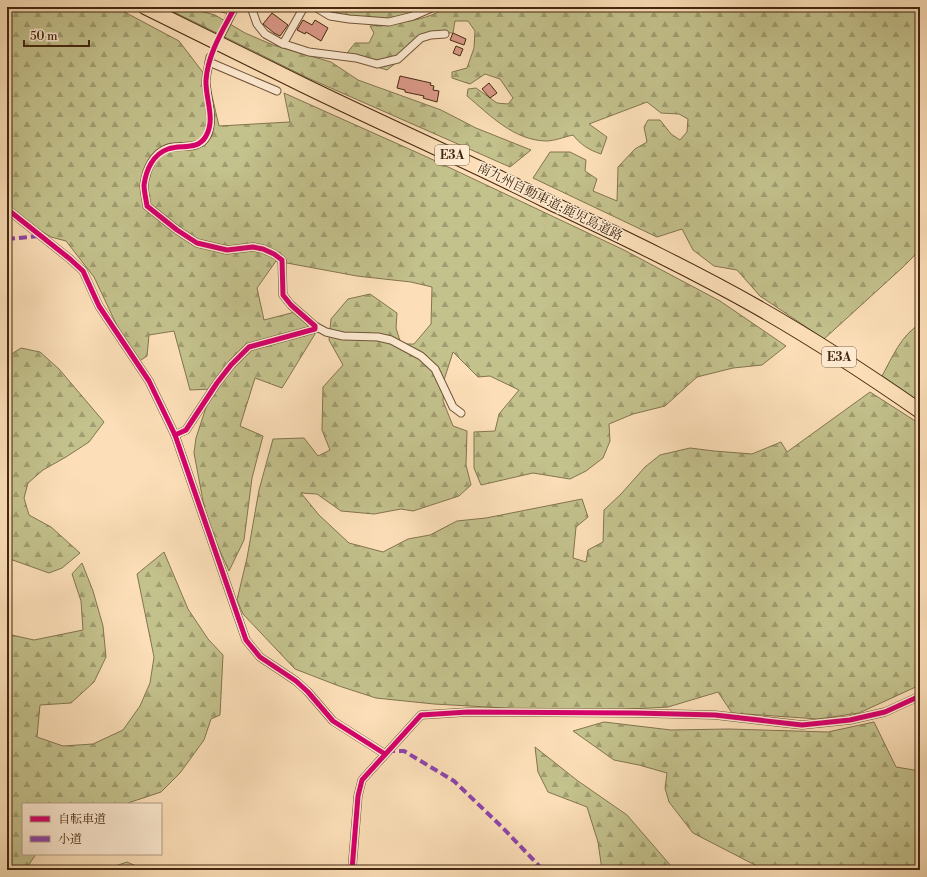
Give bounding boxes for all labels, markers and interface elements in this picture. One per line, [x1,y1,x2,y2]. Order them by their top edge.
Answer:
scale bar [24,22,89,48]
text: 50 m [30,29,58,44]
road number: E3A [435,145,469,165]
street label: 南九州自動車道;鹿児島道路 [475,160,625,244]
road number: E3A [822,347,856,367]
legend [22,803,162,855]
text: 自転車道 [58,812,106,827]
text: 小道 [58,832,82,847]

